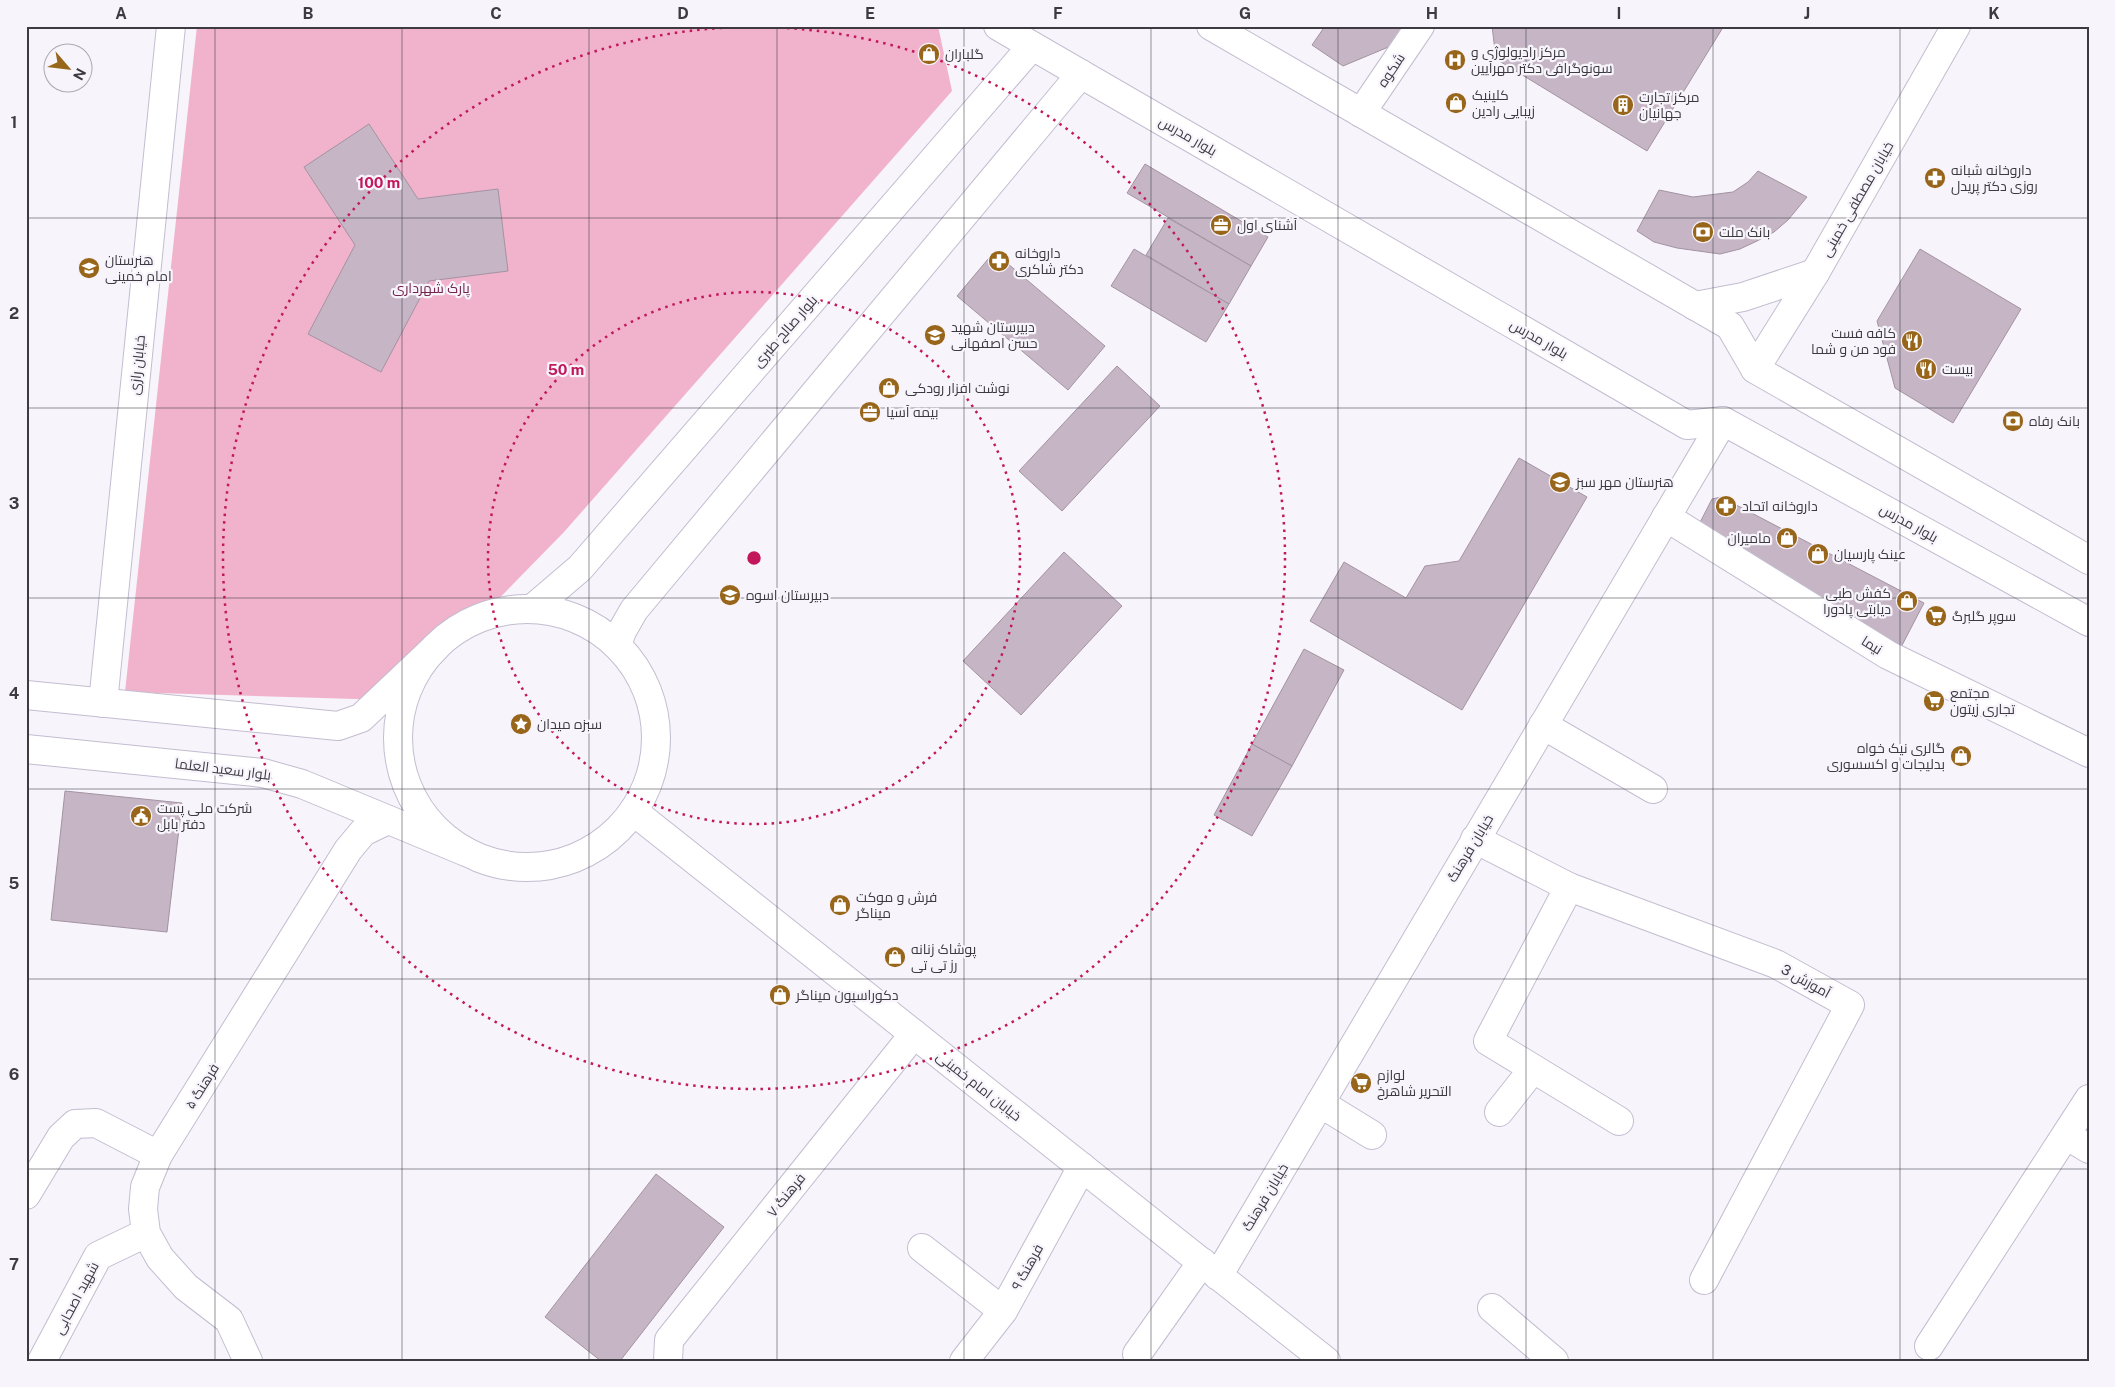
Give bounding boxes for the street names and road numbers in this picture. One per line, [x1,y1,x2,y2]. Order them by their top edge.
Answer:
street label: شکوه [1374,50,1408,90]
street label: بلوار مدرس [1156,113,1220,159]
street label: خیابان مصطفی خمینی [1817,138,1897,260]
street label: بلوار صالح طبری [749,292,821,371]
street label: بلوار مدرس [1507,316,1571,362]
street label: خیابان رازی [126,334,148,396]
street label: بلوار مدرس [1877,500,1941,546]
street label: نیما [1859,633,1885,657]
street label: بلوار سعید العلما [174,755,272,783]
street label: خیابان فرهنگ [1444,811,1496,885]
street label: آموزش 3 [1779,961,1834,1001]
street label: خیابان امام خمینی [932,1048,1025,1126]
street label: فرهنگ ۵ [182,1060,222,1112]
street label: خیابان فرهنگ [1239,1160,1291,1234]
street label: فرهنگ ۷ [764,1170,808,1220]
street label: فرهنگ ۹ [1008,1241,1046,1293]
street label: شهید اصحابی [50,1259,102,1337]

